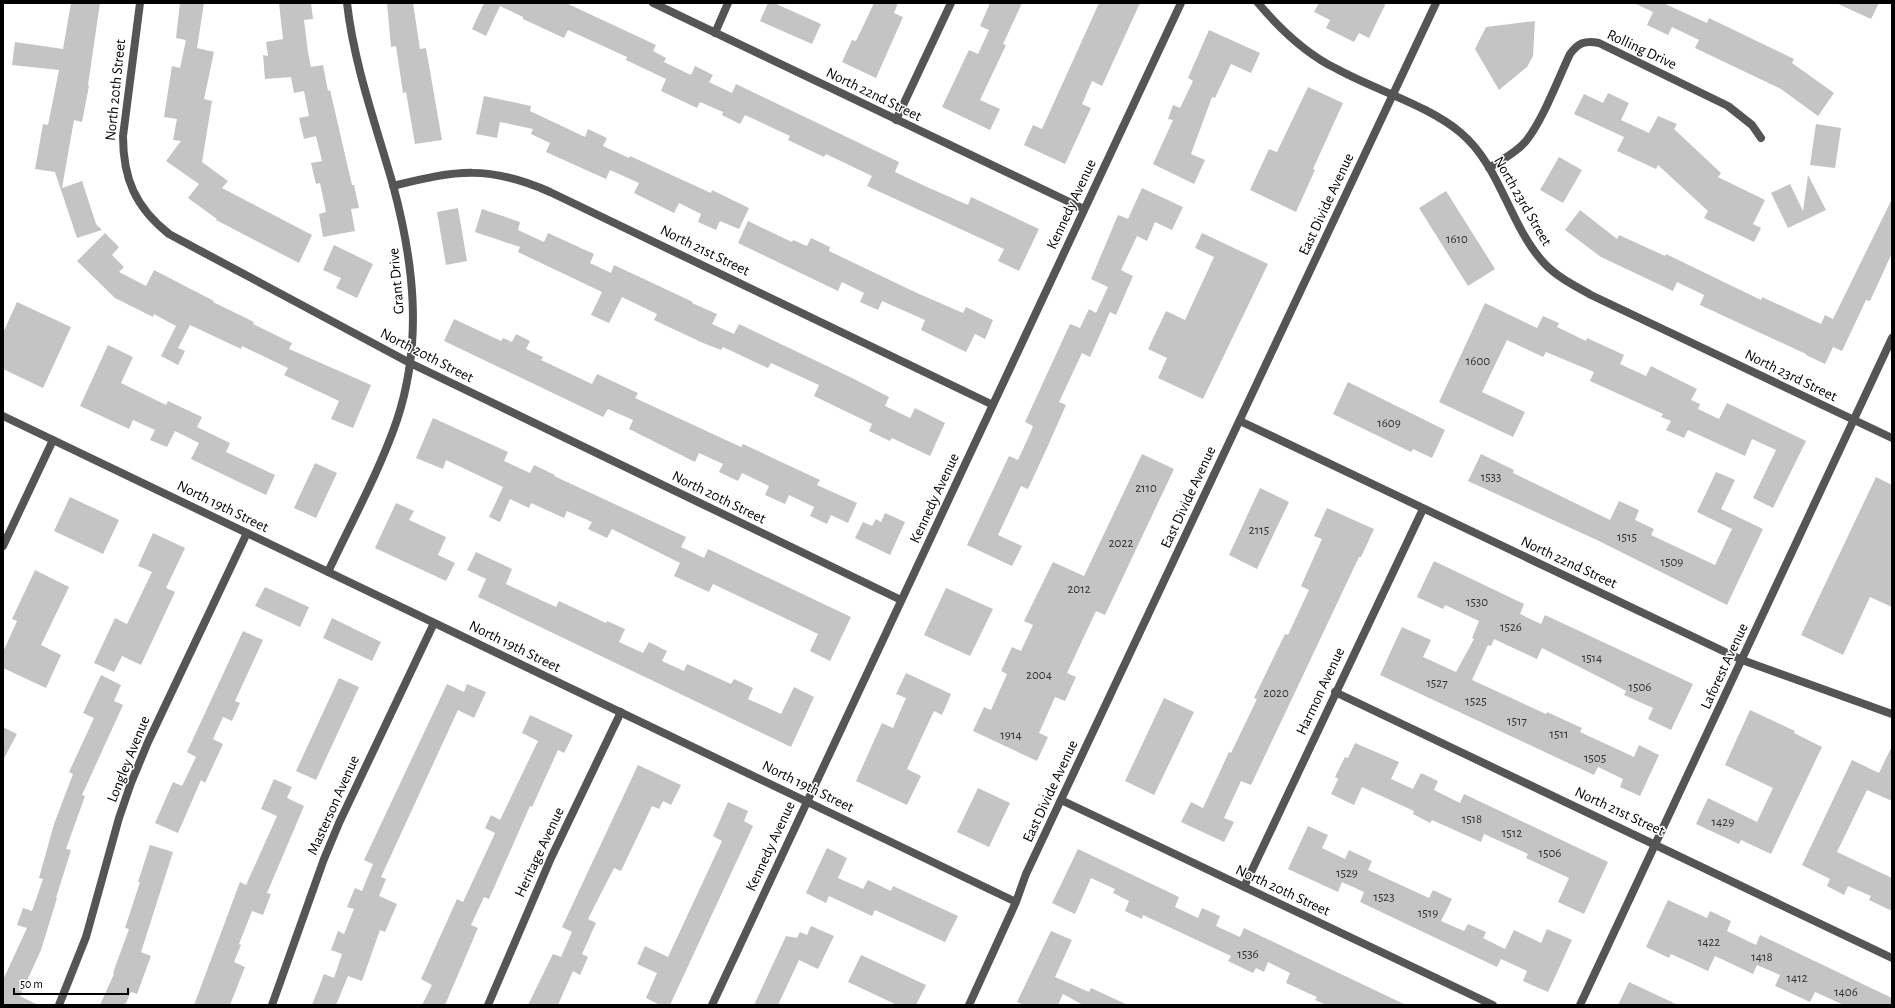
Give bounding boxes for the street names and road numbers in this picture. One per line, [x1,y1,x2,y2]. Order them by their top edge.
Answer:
street label: Rolling Drive [1605,27,1679,72]
street label: North 20th Street [103,38,128,142]
street label: North 22nd Street [824,65,924,124]
street label: East Divide Avenue [1296,151,1357,258]
street label: North 23rd Street [1491,154,1554,249]
street label: Kennedy Avenue [1044,157,1099,252]
street label: North 21st Street [658,222,752,279]
street label: Grant Drive [386,247,407,315]
street label: North 20th Street [378,326,476,385]
street label: North 23rd Street [1742,347,1839,404]
street label: East Divide Avenue [1158,444,1219,551]
street label: Kennedy Avenue [907,451,962,546]
street label: North 20th Street [670,468,768,527]
street label: North 19th Street [175,478,271,535]
street label: North 22nd Street [1518,534,1619,591]
street label: North 19th Street [467,618,563,675]
street label: Laforest Avenue [1698,621,1751,711]
street label: Harmon Avenue [1294,645,1347,737]
street label: Longley Avenue [104,714,153,804]
street label: East Divide Avenue [1020,738,1081,845]
street label: Masterson Avenue [305,753,362,857]
street label: North 19th Street [760,758,856,815]
street label: North 21st Street [1573,784,1667,839]
street label: Kennedy Avenue [743,799,798,894]
street label: Heritage Avenue [512,805,567,900]
street label: North 20th Street [1233,862,1332,919]

